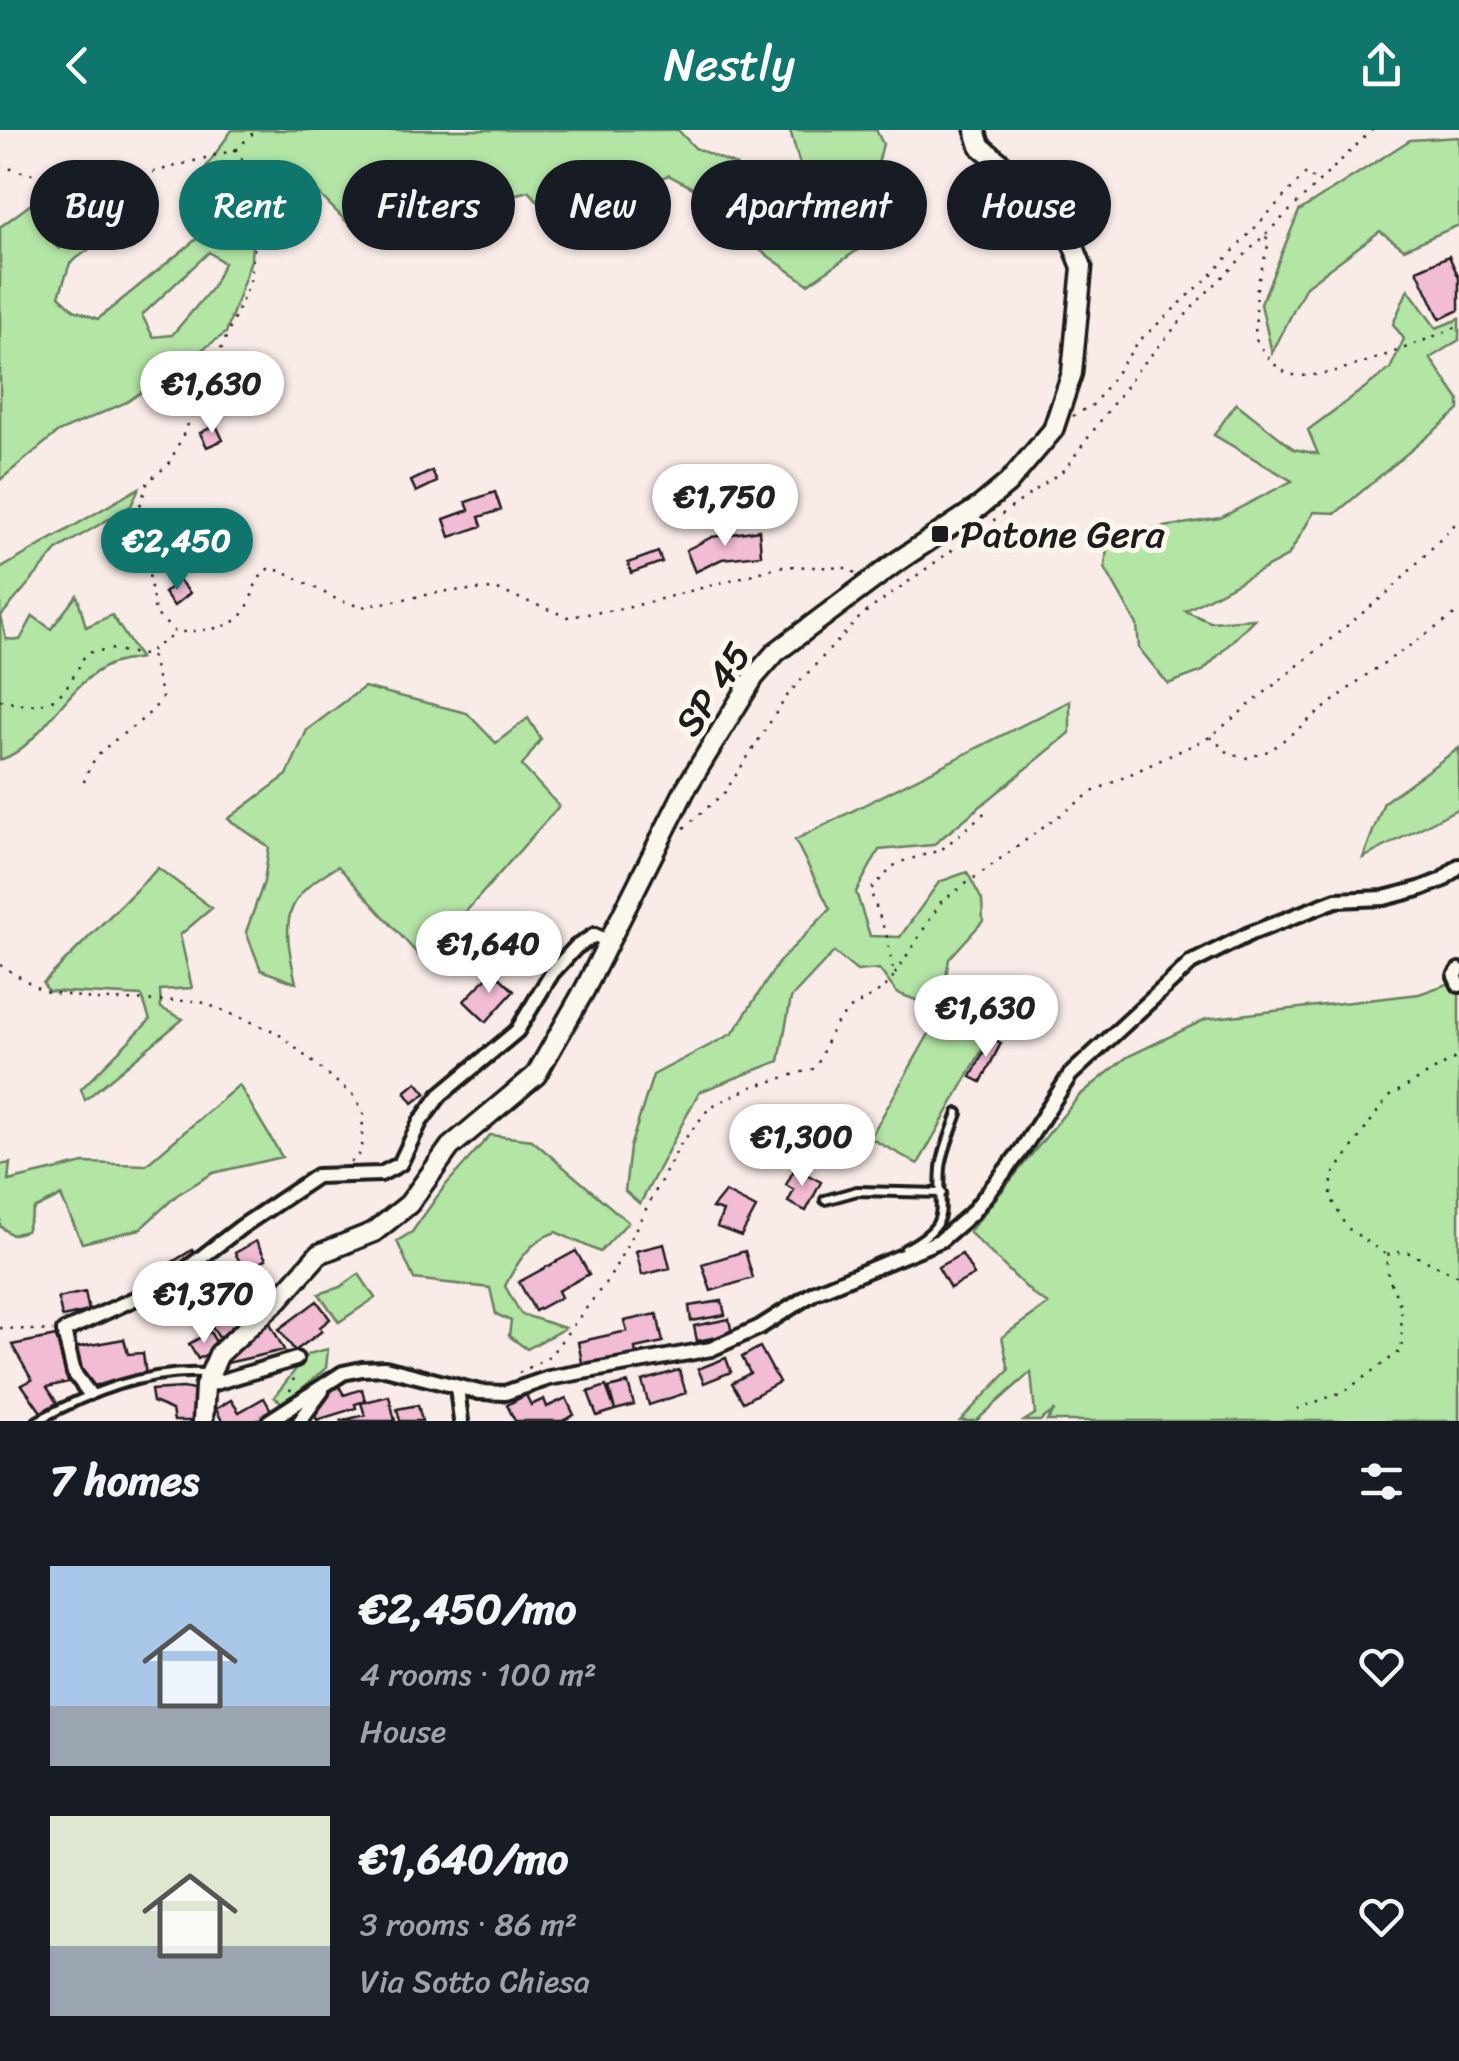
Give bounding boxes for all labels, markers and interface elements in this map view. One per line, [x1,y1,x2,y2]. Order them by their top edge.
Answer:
text: Nestly [664,25,795,105]
icon: back [50,38,105,93]
icon: share [1354,38,1409,93]
chip: Buy [30,160,159,250]
chip: Rent [179,160,322,250]
chip: Filters [342,160,515,250]
chip: New [535,160,671,250]
chip: Apartment [691,160,927,250]
chip: House [947,160,1111,250]
pin: €1,630 [131,351,293,436]
text: €1,630 [162,355,262,412]
pin: €1,750 [644,464,806,549]
text: €1,750 [674,468,776,525]
place label: Patone Gera [960,501,1166,568]
pin: €2,450 [96,508,258,593]
text: €2,450 [123,512,231,569]
marker: Patone Gera [929,523,951,545]
street label: SP 45 [656,628,770,750]
pin: €1,640 [408,911,570,996]
text: €1,640 [438,915,540,972]
pin: €1,630 [905,975,1067,1060]
text: €1,630 [936,979,1036,1036]
pin: €1,300 [721,1104,883,1189]
text: €1,300 [751,1108,853,1165]
pin: €1,370 [123,1261,285,1346]
text: €1,370 [154,1265,254,1322]
text: 7 homes [50,1444,199,1518]
icon: filters [1354,1454,1409,1509]
text: €2,450/mo [360,1572,576,1646]
icon: home [130,1606,250,1726]
icon: heart [1354,1639,1409,1694]
text: 4 rooms · 100 m² [360,1646,597,1703]
text: House [360,1703,446,1760]
text: €1,640/mo [360,1822,568,1896]
icon: home [130,1856,250,1976]
icon: heart [1354,1889,1409,1944]
text: 3 rooms · 86 m² [360,1896,577,1953]
text: Via Sotto Chiesa [360,1953,590,2010]

